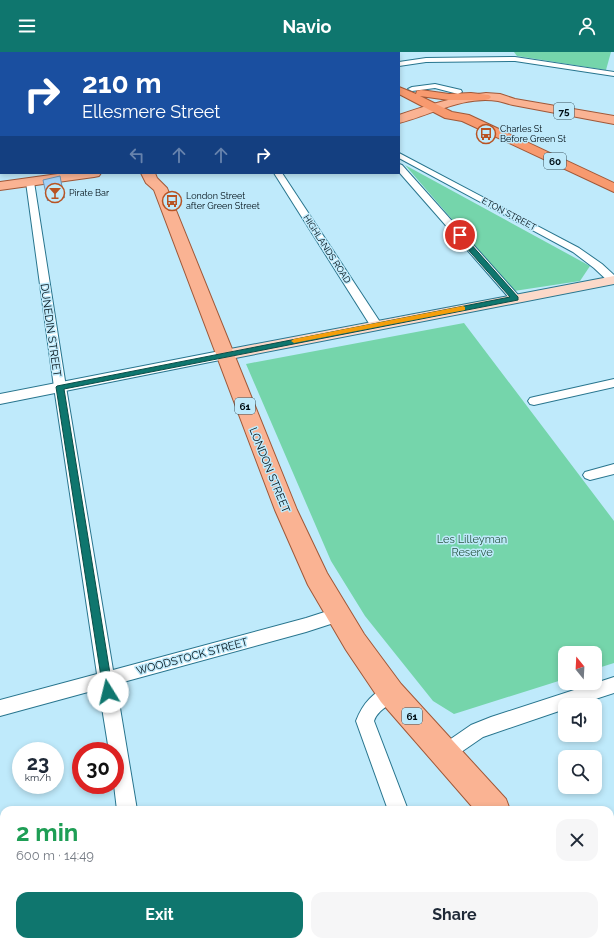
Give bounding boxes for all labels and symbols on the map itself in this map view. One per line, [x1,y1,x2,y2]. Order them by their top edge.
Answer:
road number: 75 [554,103,574,119]
bus stop icon: Charles St Before Green St [475,123,497,145]
place label: Charles St Before Green St [500,124,566,144]
road number: 60 [544,153,566,169]
bar icon: Pirate Bar [44,182,66,204]
place label: Pirate Bar [69,188,110,198]
bus stop icon: London Street after Green Street [161,190,183,212]
place label: London Street after Green Street [186,191,260,211]
street label: ETON STREET [480,195,538,233]
street label: HIGHLANDS ROAD [301,213,353,285]
pin [443,218,477,252]
street label: DUNEDIN STREET [38,283,64,378]
road number: 61 [235,398,255,414]
street label: LONDON STREET [246,426,293,515]
park label: Les Lilleyman Reserve [437,533,507,559]
street label: WOODSTOCK STREET [135,635,250,678]
north arrow [558,646,602,690]
position arrow [87,671,129,713]
road number: 61 [402,708,422,724]
speed limit sign: 30 [72,742,124,794]

